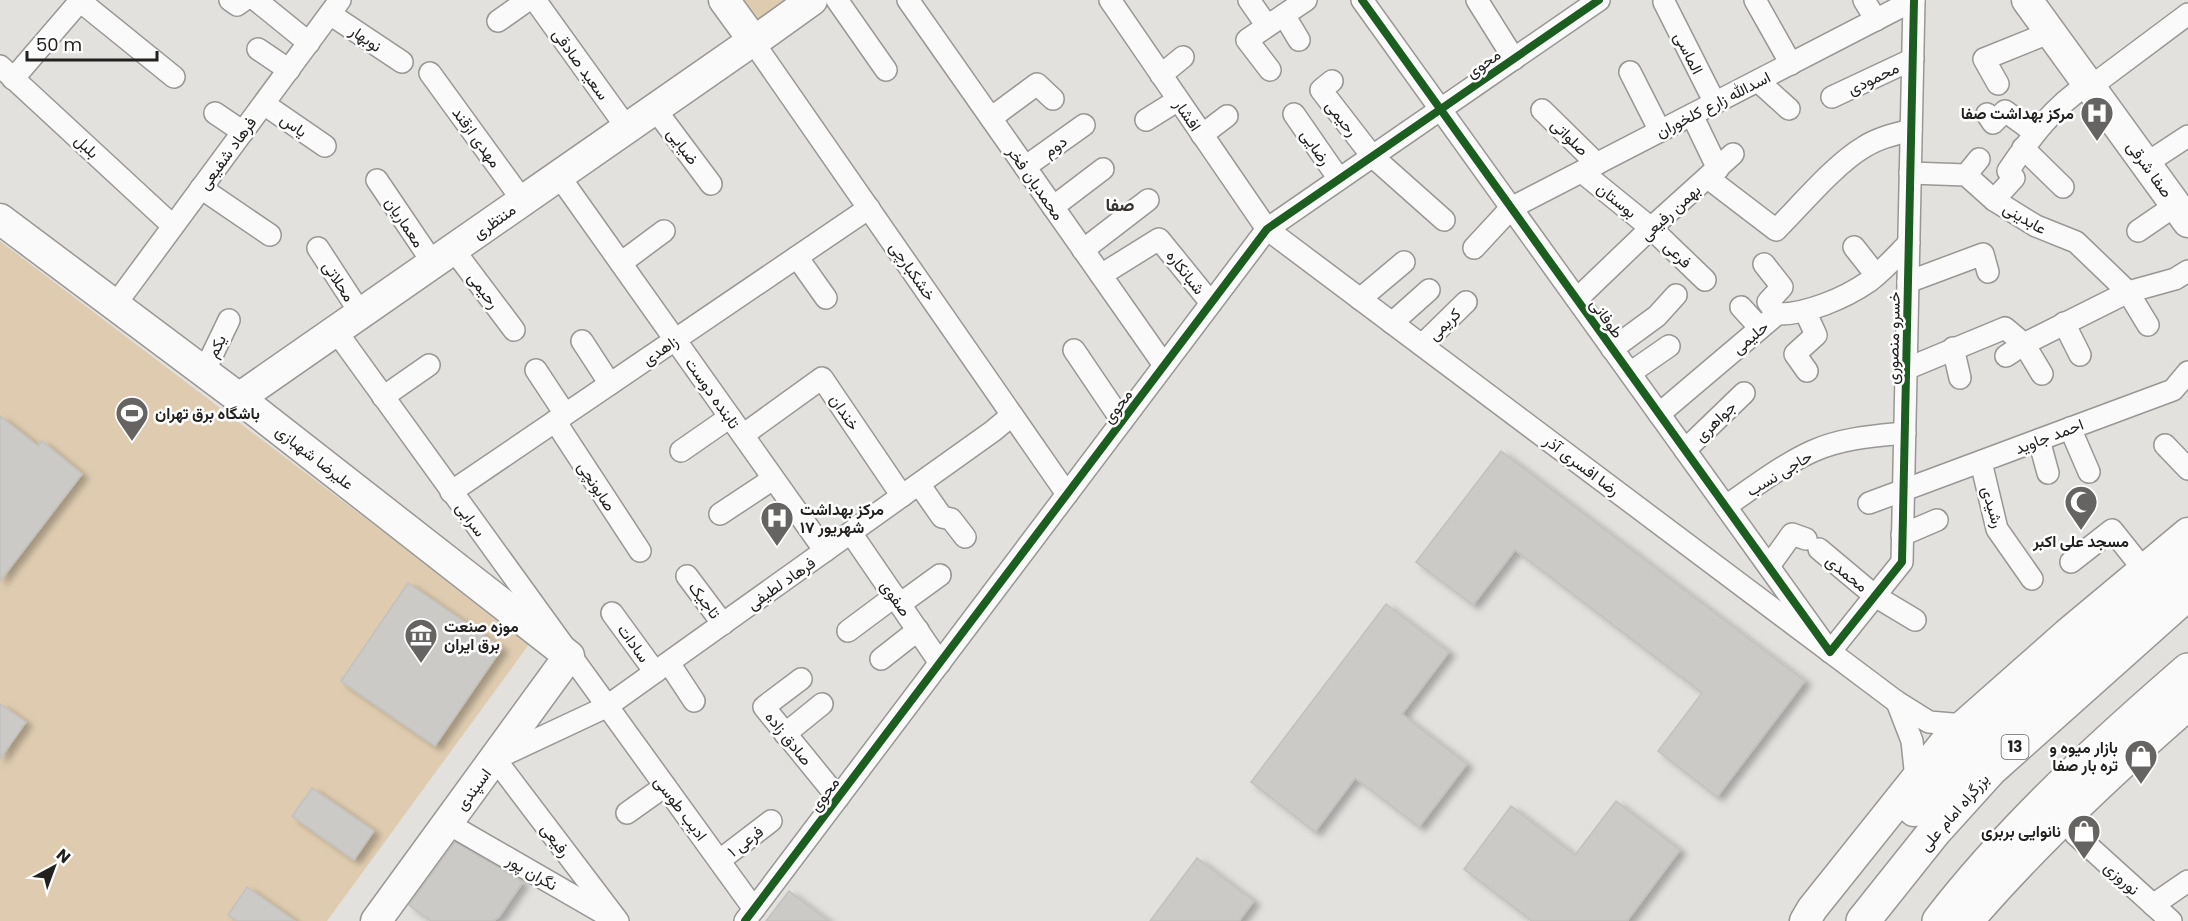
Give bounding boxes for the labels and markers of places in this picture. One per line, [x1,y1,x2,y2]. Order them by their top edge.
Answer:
hospital icon: مرکز بهداشت صفا [2079,95,2115,142]
place label: مرکز بهداشت صفا [1961,102,2074,125]
sports icon: باشگاه برق تهران [114,395,150,442]
place label: باشگاه برق تهران [155,402,260,425]
mosque icon: مسجد علی اکبر [2063,484,2099,531]
place label: مرکز بهداشت ۱۷ شهریور [800,498,884,539]
hospital icon: مرکز بهداشت ۱۷ شهریور [759,500,795,547]
place label: مسجد علی اکبر [2032,530,2129,553]
place label: موزه صنعت برق ایران [444,615,519,656]
museum icon: موزه صنعت برق ایران [403,617,439,664]
place label: بازار میوه و تره بار صفا [2050,736,2118,777]
shop icon: بازار میوه و تره بار صفا [2123,738,2159,785]
shop icon: نانوایی بربری [2066,813,2102,860]
place label: نانوایی بربری [1981,820,2061,843]

